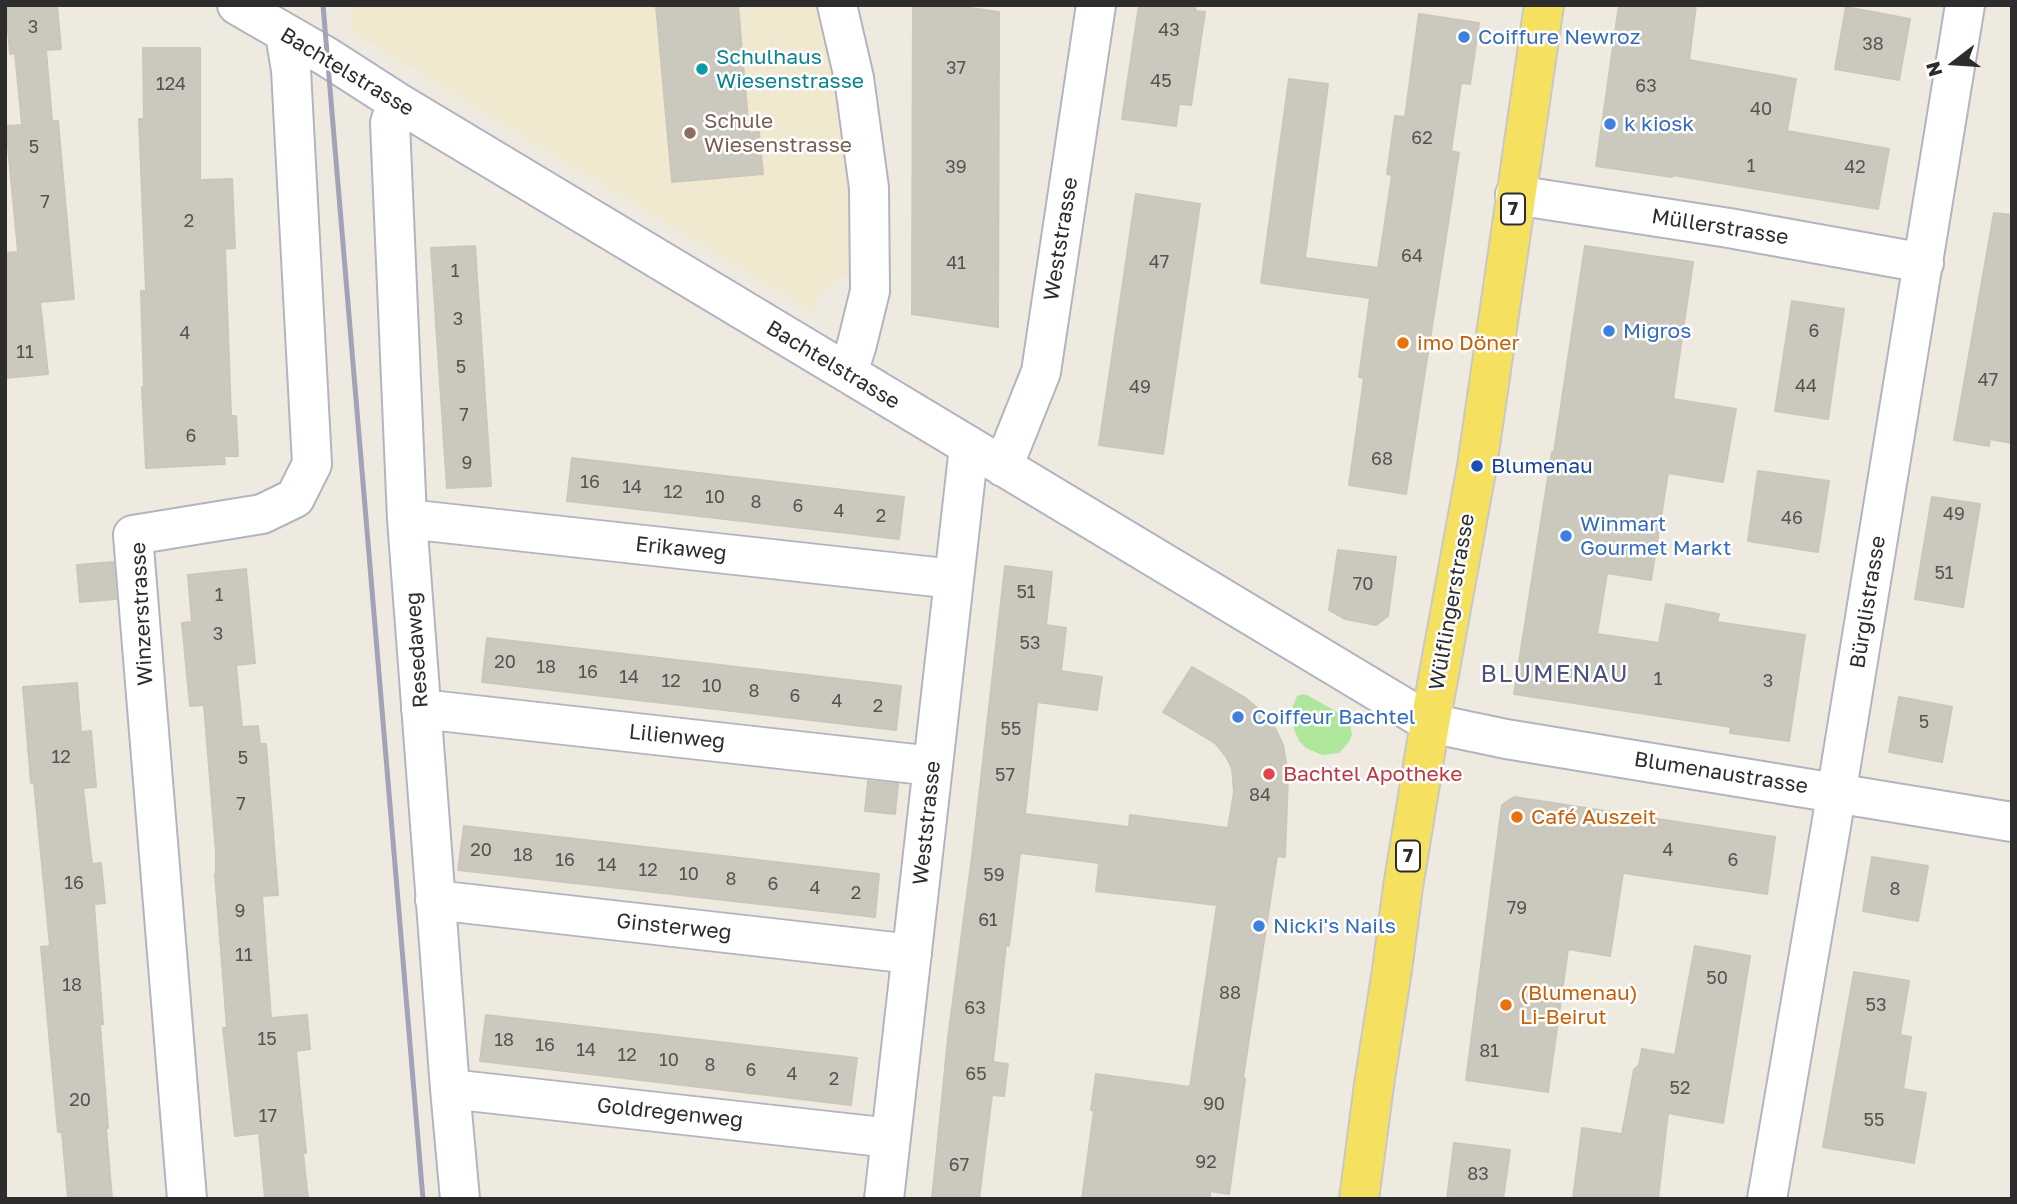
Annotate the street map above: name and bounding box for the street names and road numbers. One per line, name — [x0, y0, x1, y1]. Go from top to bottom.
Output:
street label: Bachtelstrasse — [276, 22, 418, 122]
street label: Weststrasse — [1039, 175, 1083, 303]
road number: 7 — [1501, 194, 1525, 224]
street label: Müllerstrasse — [1650, 204, 1790, 250]
street label: Bachtelstrasse — [762, 315, 904, 415]
street label: Wülflingerstrasse — [1424, 512, 1480, 692]
street label: Erikaweg — [634, 532, 728, 566]
street label: Bürglistrasse — [1845, 534, 1891, 670]
street label: Winzerstrasse — [126, 542, 158, 686]
street label: Resedaweg — [400, 591, 434, 709]
street label: Lilienweg — [628, 719, 726, 755]
street label: Blumenaustrasse — [1632, 747, 1810, 799]
street label: Weststrasse — [908, 760, 946, 886]
road number: 7 — [1396, 841, 1420, 872]
street label: Ginsterweg — [615, 908, 733, 946]
street label: Goldregenweg — [596, 1093, 744, 1133]

